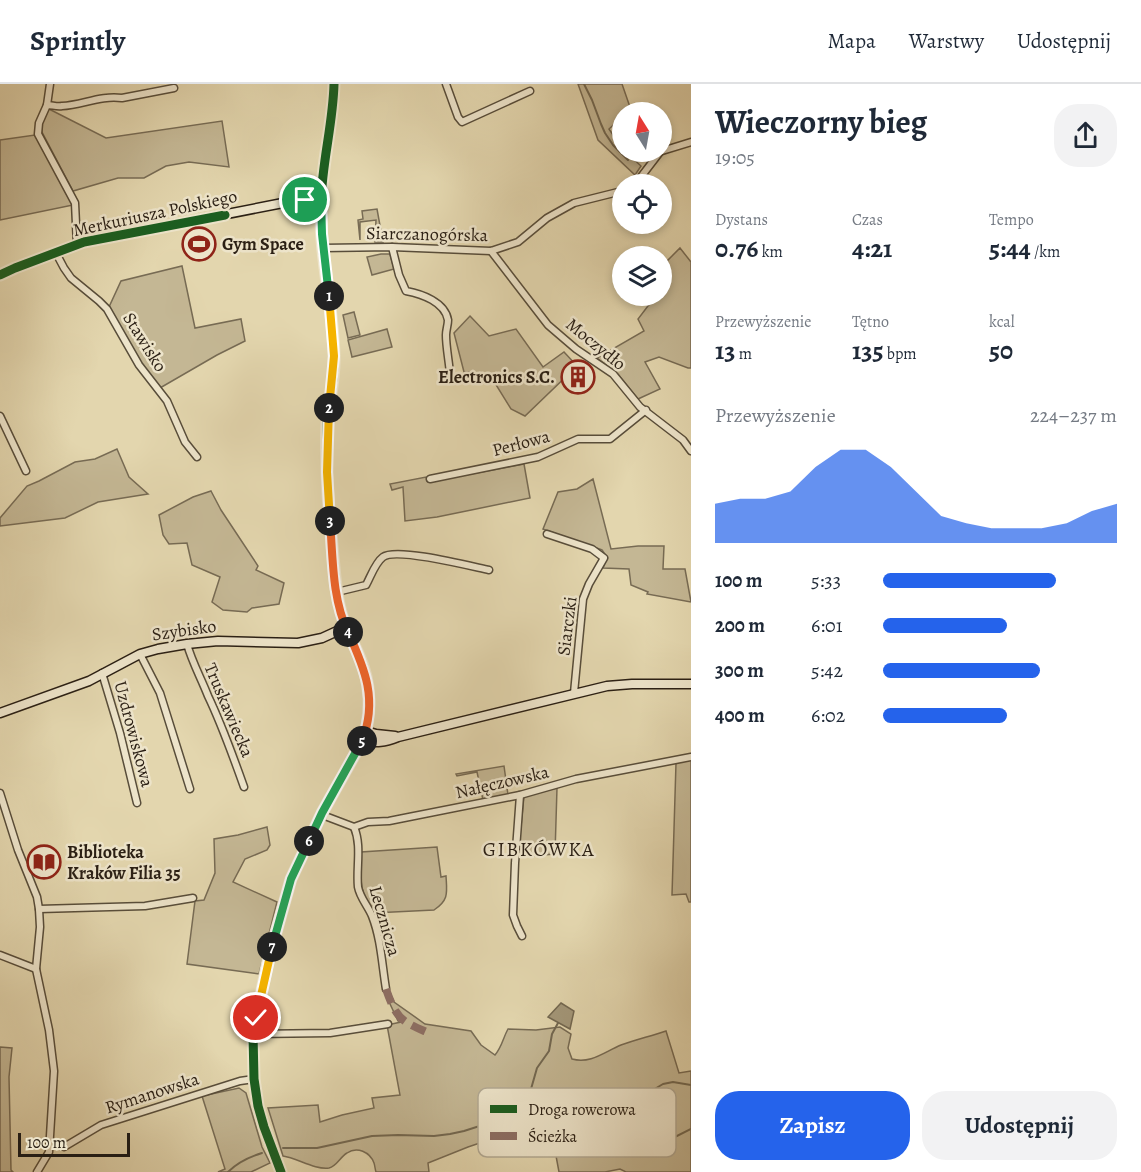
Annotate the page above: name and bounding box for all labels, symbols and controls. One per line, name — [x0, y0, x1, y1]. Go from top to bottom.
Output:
text: Sprintly — [30, 22, 125, 60]
text: Mapa — [828, 27, 876, 55]
text: Warstwy — [909, 27, 984, 55]
text: Udostępnij — [1017, 27, 1111, 55]
text: Wieczorny bieg — [715, 99, 927, 144]
north arrow — [612, 102, 672, 162]
map controls — [612, 102, 672, 306]
button: share — [1054, 104, 1117, 167]
text: 19:05 — [715, 144, 755, 171]
pin — [279, 174, 330, 225]
button: locate — [612, 174, 672, 234]
icon: arrive — [288, 183, 321, 216]
street label: Merkuriusza Polskiego — [71, 184, 239, 242]
text: Dystans — [715, 209, 768, 231]
text: Czas — [852, 209, 883, 231]
text: Tempo — [989, 209, 1034, 231]
street label: Siarczanogórska — [366, 221, 489, 247]
sports icon: Gym Space — [181, 226, 217, 262]
text: 0.76 — [715, 231, 758, 266]
text: 4:21 — [852, 231, 892, 266]
text: 5:44 — [989, 231, 1031, 266]
place label: Gym Space — [222, 232, 304, 256]
text: km — [758, 241, 783, 263]
text: /km — [1031, 241, 1060, 263]
button: layers — [612, 246, 672, 306]
pin: 1 — [314, 281, 344, 311]
text: 1 — [326, 285, 332, 307]
street label: Stawisko — [117, 308, 173, 376]
text: Przewyższenie — [715, 311, 812, 333]
text: Tętno — [852, 311, 889, 333]
text: kcal — [989, 311, 1015, 333]
street label: Moczydło — [561, 312, 631, 376]
text: 13 — [715, 333, 736, 368]
text: 135 — [852, 333, 884, 368]
text: 50 — [989, 333, 1013, 368]
text: m — [736, 343, 752, 365]
text: bpm — [884, 343, 917, 365]
building icon: Electronics S.C. — [560, 359, 596, 395]
place label: Electronics S.C. — [438, 365, 555, 389]
pin: 2 — [314, 393, 344, 423]
text: 2 — [325, 397, 333, 419]
text: Przewyższenie — [715, 402, 836, 429]
text: 224–237 m — [1030, 402, 1117, 429]
street label: Perłowa — [490, 424, 553, 462]
pin: 3 — [315, 506, 345, 536]
text: 3 — [327, 510, 333, 532]
text: 100 m — [715, 567, 763, 594]
text: 5:33 — [811, 567, 841, 594]
street label: Siarczki — [551, 595, 583, 657]
text: 200 m — [715, 612, 765, 639]
text: 6:01 — [811, 612, 843, 639]
street label: Szybisko — [150, 614, 218, 646]
pin: 4 — [333, 617, 363, 647]
text: 4 — [344, 621, 352, 643]
text: 300 m — [715, 657, 764, 684]
text: 5:42 — [811, 657, 843, 684]
street label: Truskawiecka — [198, 659, 260, 761]
street label: Uzdrowiskowa — [108, 678, 160, 790]
text: 400 m — [715, 702, 765, 729]
text: 6:02 — [811, 702, 845, 729]
pin: 5 — [347, 726, 377, 756]
text: 5 — [359, 730, 365, 752]
street label: Nałęczowska — [453, 759, 552, 804]
pin: 6 — [294, 826, 324, 856]
text: 6 — [305, 830, 313, 852]
district label: GIBKÓWKA — [483, 836, 595, 863]
place label: Biblioteka Kraków Filia 35 — [67, 840, 181, 885]
library icon: Biblioteka Kraków Filia 35 — [26, 844, 62, 880]
street label: Lecznicza — [363, 883, 407, 960]
pin: 7 — [257, 932, 287, 962]
text: 7 — [269, 936, 275, 958]
pin — [230, 992, 281, 1043]
icon: check — [239, 1001, 272, 1034]
street label: Rymanowska — [102, 1066, 203, 1119]
legend — [478, 1088, 676, 1157]
button: Zapisz — [715, 1091, 910, 1160]
button: Udostępnij — [922, 1091, 1117, 1160]
text: Droga rowerowa — [528, 1099, 636, 1121]
text: Ścieżka — [528, 1126, 578, 1148]
scale bar — [18, 1130, 130, 1158]
text: 100 m — [27, 1132, 66, 1154]

